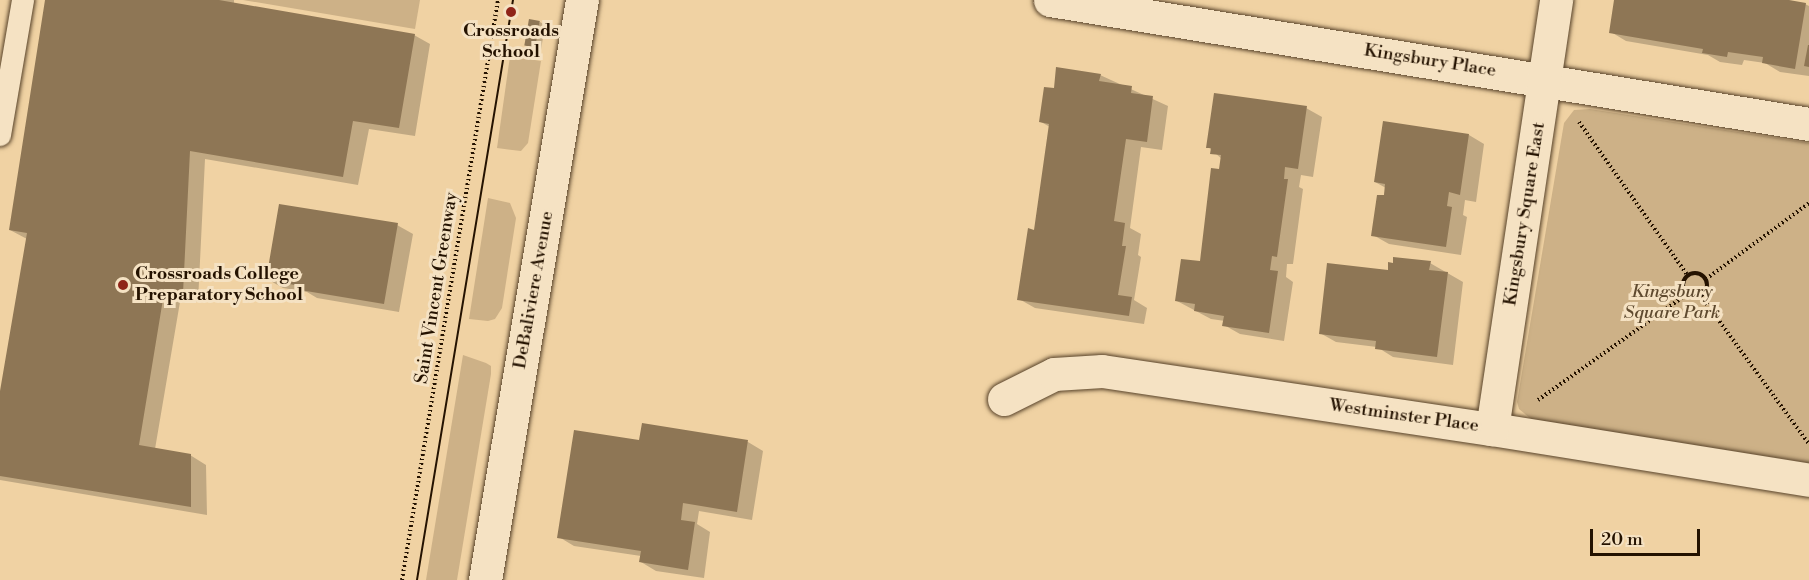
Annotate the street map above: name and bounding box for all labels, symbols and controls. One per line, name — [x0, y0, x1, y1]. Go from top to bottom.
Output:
marker: Crossroads School — [504, 5, 518, 19]
place label: Crossroads School — [463, 21, 559, 63]
street label: Kingsbury Place — [1362, 40, 1498, 82]
street label: Kingsbury Square East — [1500, 121, 1550, 307]
street label: Saint Vincent Greenway — [411, 191, 463, 385]
street label: DeBaliviere Avenue — [509, 209, 559, 371]
place label: Crossroads College Preparatory School — [135, 264, 303, 306]
marker: Crossroads College Preparatory School — [116, 278, 130, 292]
park label: Kingsbury Square Park — [1624, 282, 1720, 324]
street label: Westminster Place — [1328, 395, 1480, 437]
scale bar — [1593, 517, 1702, 555]
text: 20 m — [1601, 528, 1643, 551]

